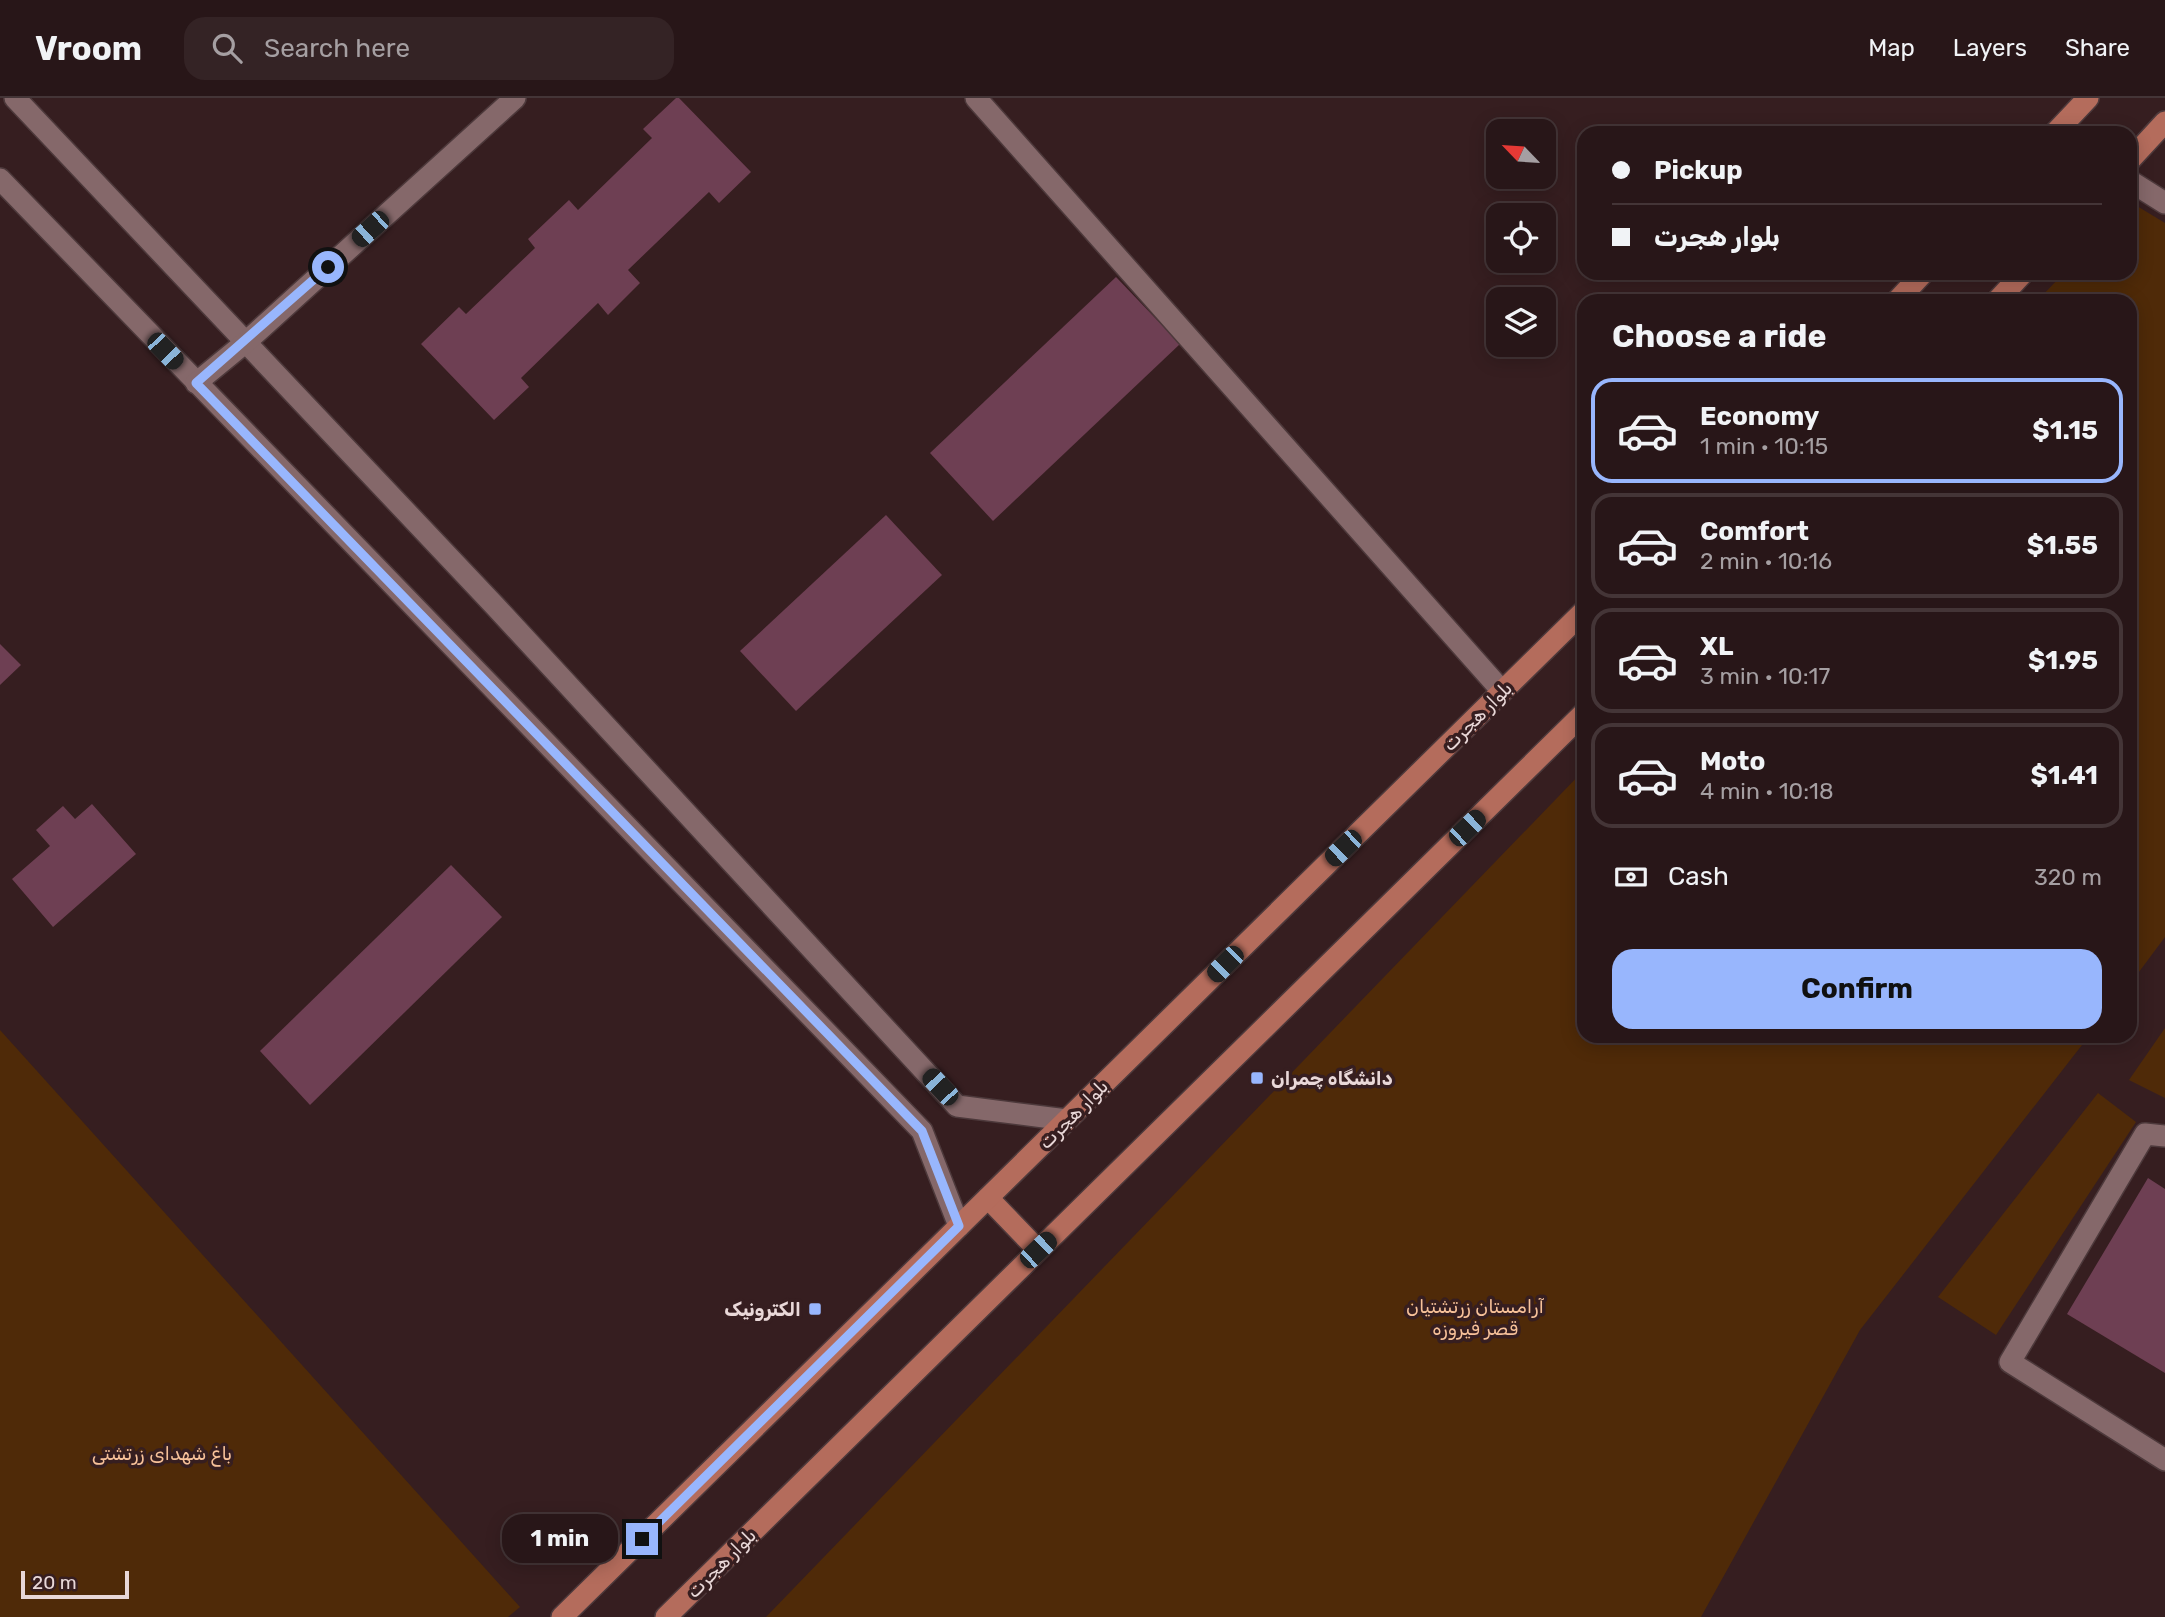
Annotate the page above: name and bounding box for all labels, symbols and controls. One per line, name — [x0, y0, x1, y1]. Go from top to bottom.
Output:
search box — [184, 17, 674, 80]
text: Vroom — [35, 29, 142, 68]
icon: search — [208, 29, 246, 67]
text: Search here — [264, 33, 410, 64]
text: Map — [1868, 34, 1915, 62]
text: Layers — [1953, 34, 2027, 62]
text: Share — [2065, 34, 2130, 62]
north arrow — [1486, 119, 1556, 189]
map controls — [1486, 119, 1556, 357]
text: Pickup — [1654, 155, 1743, 186]
button: locate — [1486, 203, 1556, 273]
car — [348, 207, 393, 251]
text: بلوار هجرت — [1654, 222, 1780, 253]
route start — [312, 251, 344, 283]
button: layers — [1486, 287, 1556, 357]
text: Choose a ride — [1612, 317, 1826, 355]
car — [143, 329, 188, 373]
icon: car — [1616, 399, 1679, 462]
text: Economy — [1700, 401, 1819, 432]
text: $1.15 — [2032, 415, 2098, 446]
text: 1 min · 10:15 — [1700, 432, 1828, 460]
icon: car — [1616, 514, 1679, 577]
text: Comfort — [1700, 516, 1809, 547]
text: $1.55 — [2027, 530, 2098, 561]
text: 2 min · 10:16 — [1700, 547, 1832, 575]
icon: car — [1616, 629, 1679, 692]
text: XL — [1700, 631, 1733, 662]
text: $1.95 — [2028, 645, 2098, 676]
text: 3 min · 10:17 — [1700, 662, 1830, 690]
street label: بلوار هجرت — [1438, 677, 1517, 756]
icon: car — [1616, 744, 1679, 807]
text: Moto — [1700, 746, 1765, 777]
text: $1.41 — [2030, 760, 2098, 791]
text: 4 min · 10:18 — [1700, 777, 1834, 805]
car — [1445, 806, 1490, 850]
car — [1321, 826, 1366, 870]
icon: cash — [1612, 858, 1650, 896]
text: Cash — [1668, 861, 1729, 892]
text: 320 m — [2034, 863, 2102, 891]
car — [1203, 942, 1248, 986]
button: Confirm — [1612, 949, 2102, 1029]
car — [918, 1064, 963, 1110]
place label: دانشگاه چمران — [1271, 1067, 1393, 1090]
marker: دانشگاه چمران — [1249, 1070, 1265, 1086]
street label: بلوار هجرت — [1034, 1075, 1113, 1154]
car — [1016, 1228, 1061, 1272]
park label: آرامستان زرتشتيان قصر فیروزه — [1406, 1295, 1544, 1340]
place label: الکترونیک — [724, 1298, 801, 1321]
marker: الکترونیک — [807, 1301, 823, 1317]
park label: باغ شهدای زرتشتی — [92, 1442, 232, 1467]
callout: 1 min — [502, 1514, 618, 1564]
route end — [626, 1523, 658, 1555]
text: 1 min — [531, 1524, 589, 1552]
street label: بلوار هجرت — [682, 1524, 761, 1603]
scale bar — [21, 1568, 130, 1600]
text: 20 m — [32, 1571, 77, 1594]

